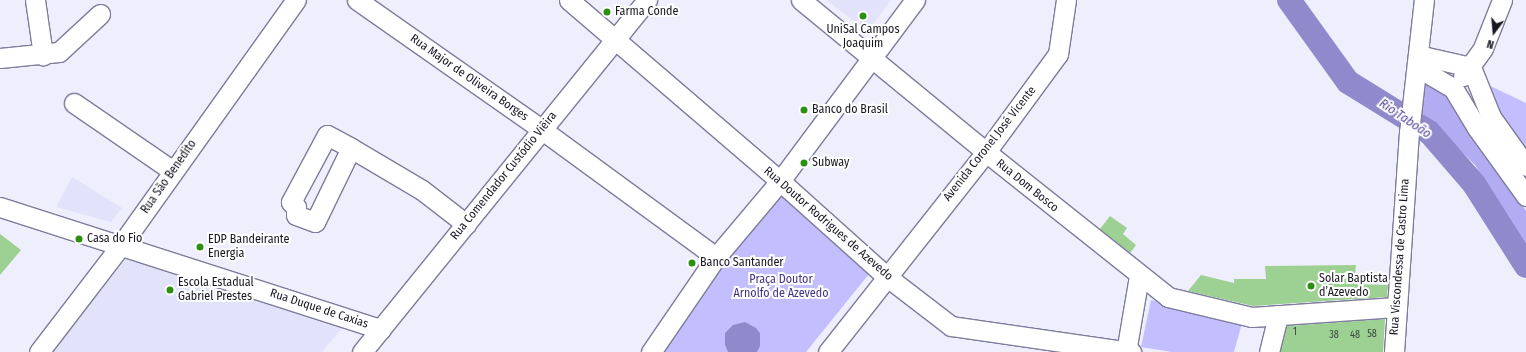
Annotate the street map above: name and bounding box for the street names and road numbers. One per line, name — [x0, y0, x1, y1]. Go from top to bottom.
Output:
street label: Rua Major de Oliveira Borges — [407, 32, 531, 124]
street label: Avenida Coronel José Vicente — [941, 84, 1039, 204]
street label: Rua Comendador Custódio Viêira — [448, 109, 560, 243]
street label: Rua São Benedito — [138, 137, 200, 217]
street label: Rua Dom Bosco — [993, 156, 1061, 216]
street label: Rua Doutor Rodrigues de Azevedo — [761, 164, 895, 284]
street label: Rua Viscondessa de Castro Lima — [1387, 178, 1413, 336]
street label: Rua Duque de Caxias — [268, 286, 370, 332]

